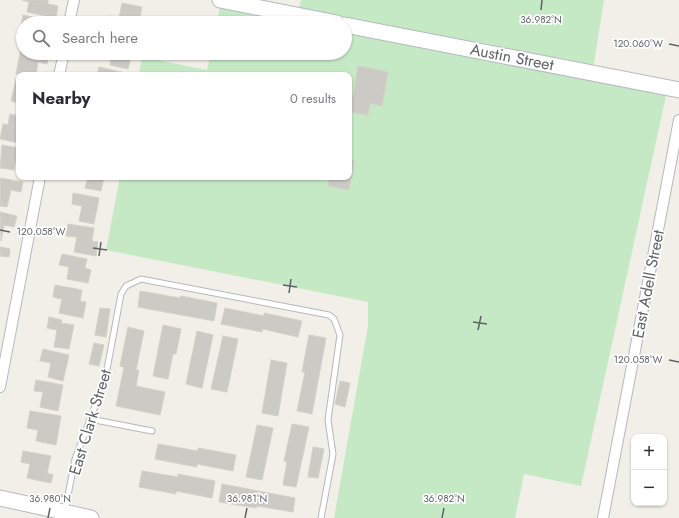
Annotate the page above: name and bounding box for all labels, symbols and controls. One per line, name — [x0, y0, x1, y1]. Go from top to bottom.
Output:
text: 36.982°N — [520, 12, 562, 27]
search box — [16, 16, 352, 60]
icon: search — [30, 27, 52, 49]
text: Search here — [62, 27, 138, 49]
text: 120.060°W — [613, 36, 663, 51]
street label: Austin Street — [468, 38, 556, 76]
text: Nearby — [32, 86, 90, 110]
text: 0 results — [290, 89, 336, 108]
text: 120.058°W — [17, 224, 66, 239]
street label: East Adell Street — [626, 228, 670, 340]
text: 120.058°W — [614, 352, 663, 367]
street label: East Clark Street — [63, 366, 117, 478]
map controls — [631, 434, 667, 506]
button: + — [631, 434, 667, 470]
button: − — [631, 470, 667, 506]
text: 36.980°N — [29, 491, 71, 506]
text: 36.981°N — [227, 491, 267, 506]
text: 36.982°N — [423, 491, 465, 506]

